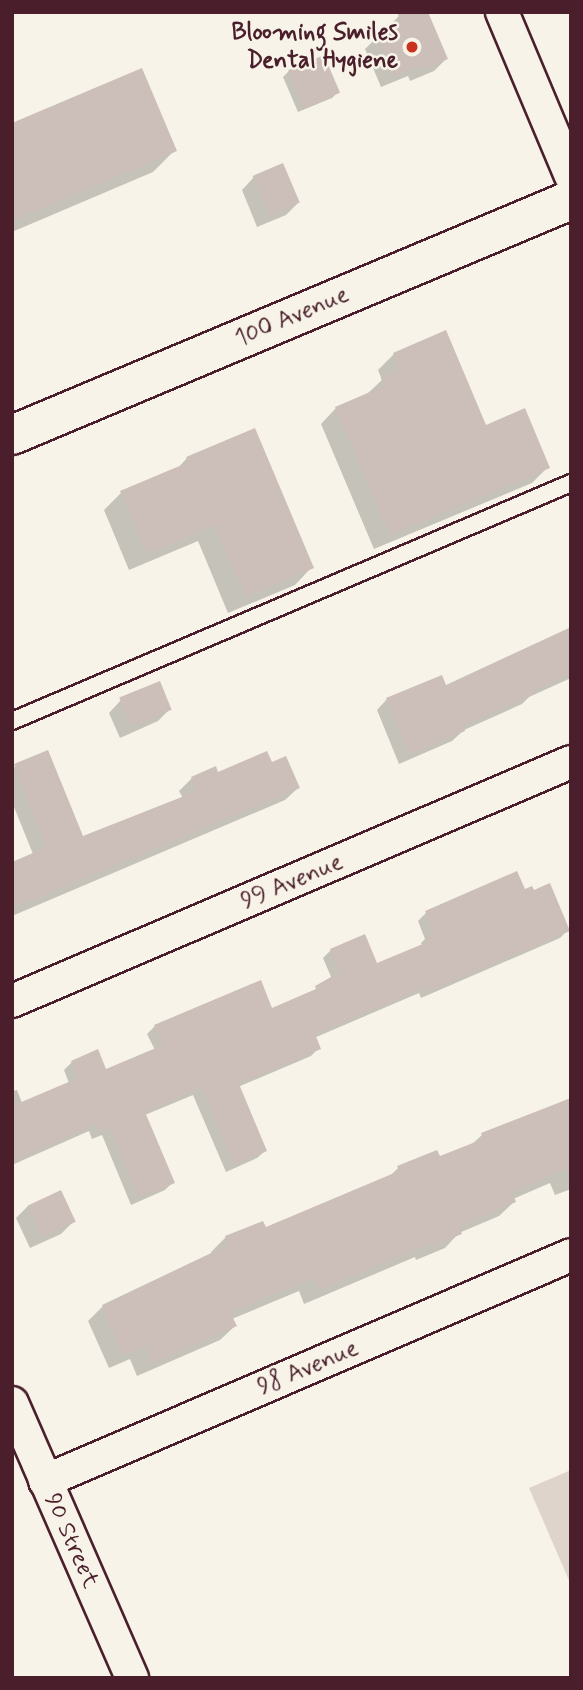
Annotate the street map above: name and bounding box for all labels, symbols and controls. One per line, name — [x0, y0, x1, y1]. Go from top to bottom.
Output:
place label: Blooming Smiles Dental Hygiene — [228, 19, 398, 75]
marker: Blooming Smiles Dental Hygiene — [404, 39, 420, 55]
street label: 100 Avenue — [231, 280, 353, 354]
street label: 99 Avenue — [237, 848, 347, 916]
street label: 98 Avenue — [253, 1334, 363, 1402]
street label: 90 Street — [37, 1489, 105, 1593]

